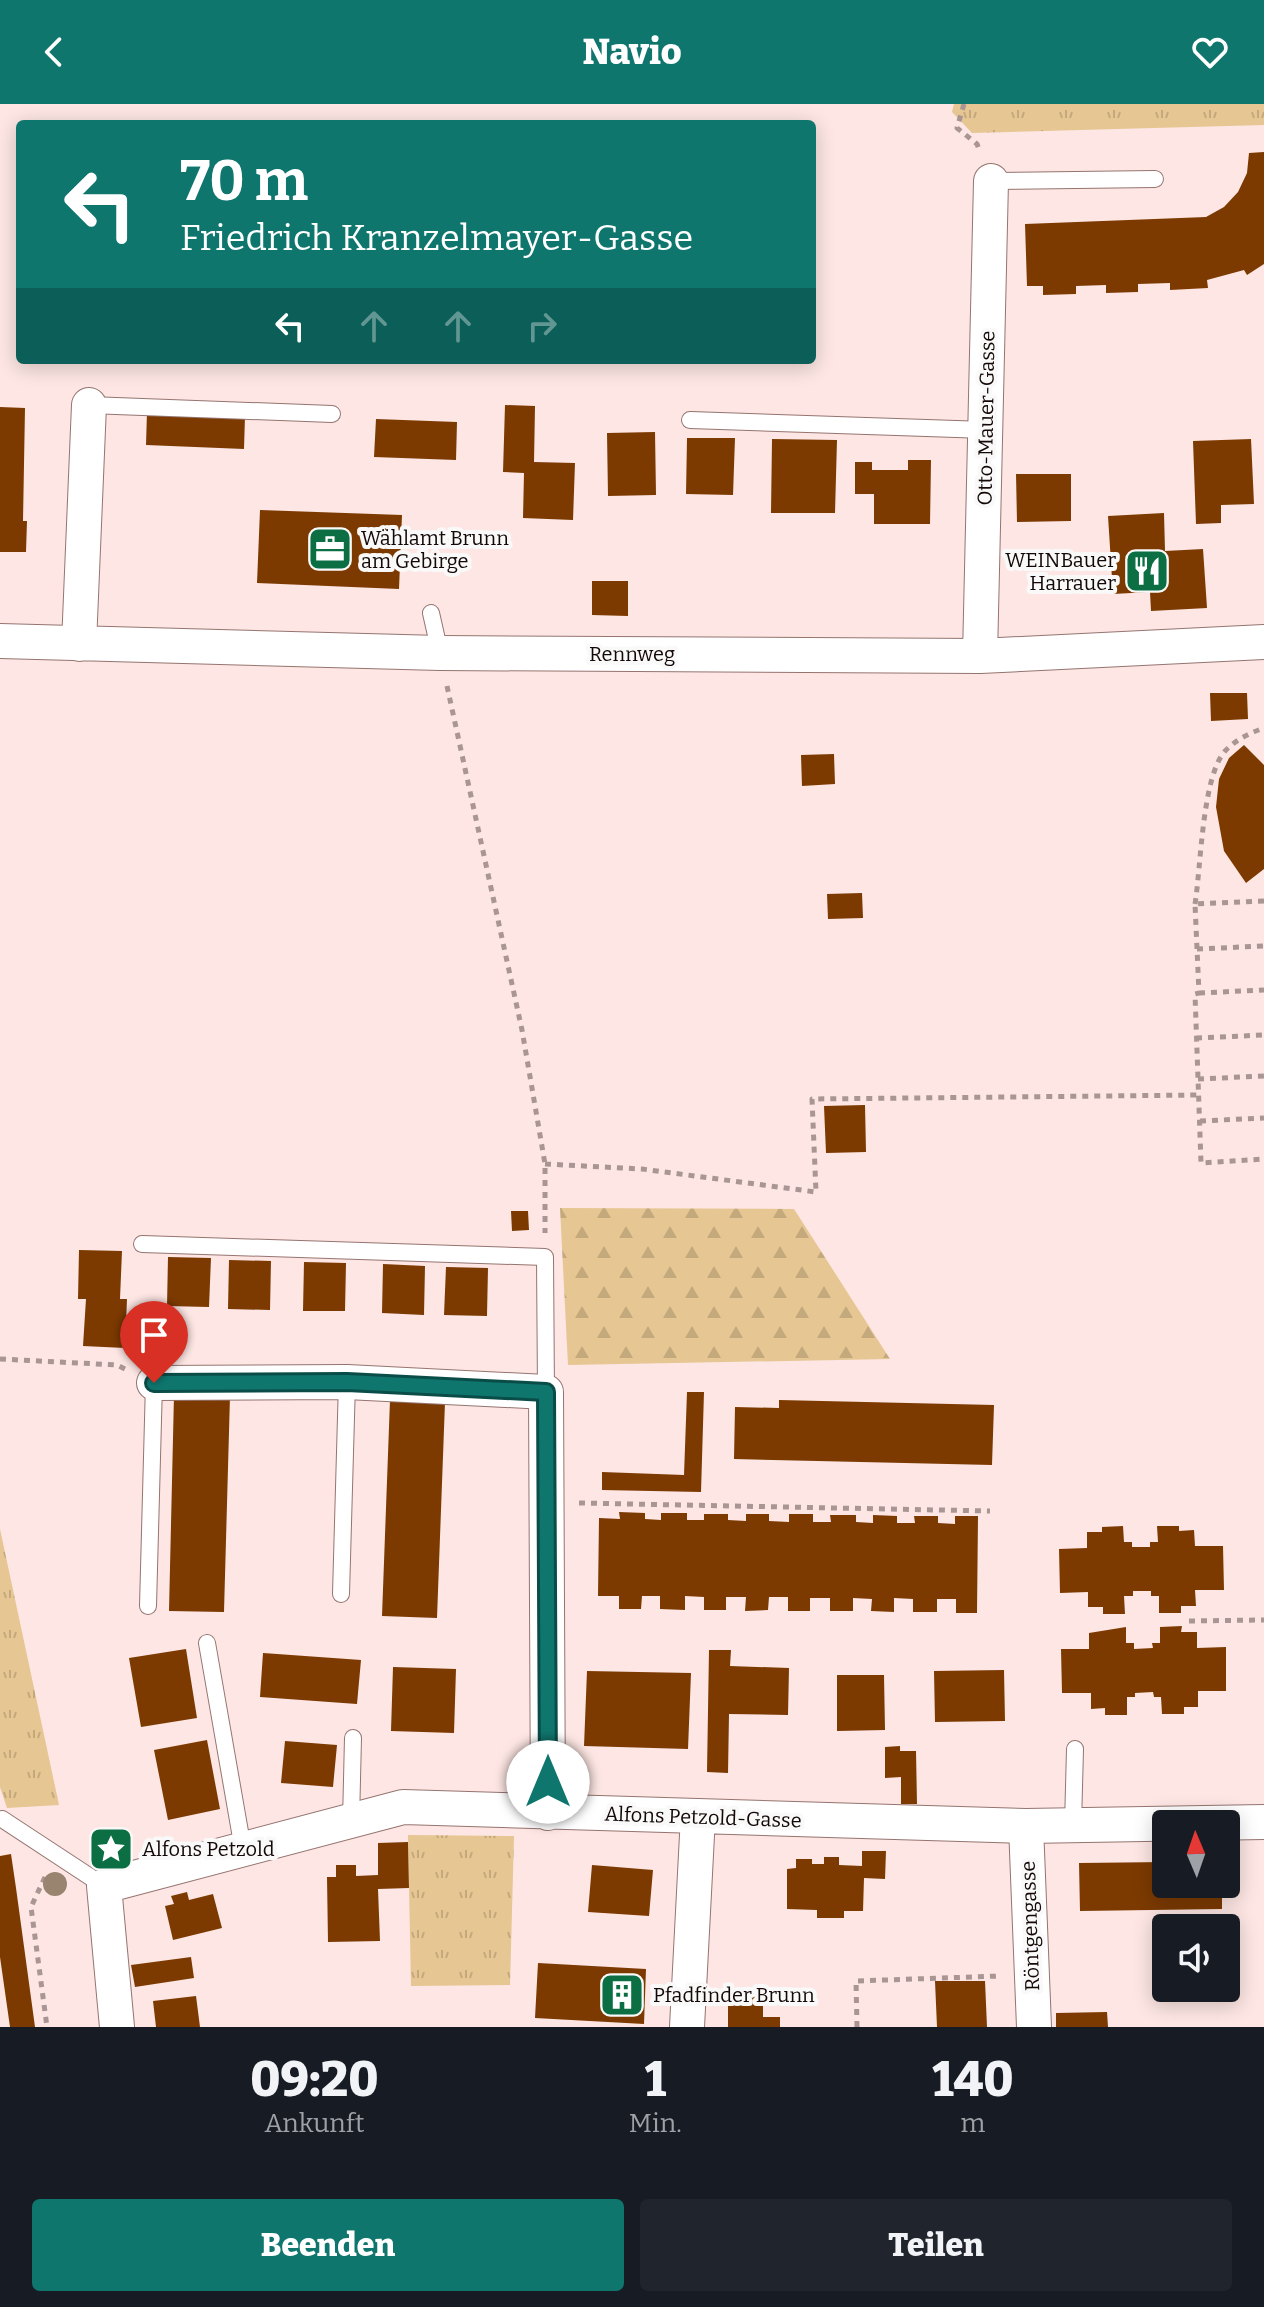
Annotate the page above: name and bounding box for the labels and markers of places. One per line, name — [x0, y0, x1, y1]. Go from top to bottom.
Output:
office icon: Wählamt Brunn am Gebirge — [306, 525, 354, 573]
place label: Wählamt Brunn am Gebirge — [361, 526, 509, 573]
restaurant icon: WEINBauer Harrauer — [1123, 547, 1171, 595]
place label: WEINBauer Harrauer — [1005, 548, 1116, 595]
pin — [120, 1301, 188, 1383]
place icon: Alfons Petzold — [87, 1825, 135, 1873]
place label: Alfons Petzold — [142, 1837, 275, 1861]
building icon: Pfadfinder Brunn — [598, 1971, 646, 2019]
place label: Pfadfinder Brunn — [653, 1983, 815, 2007]

